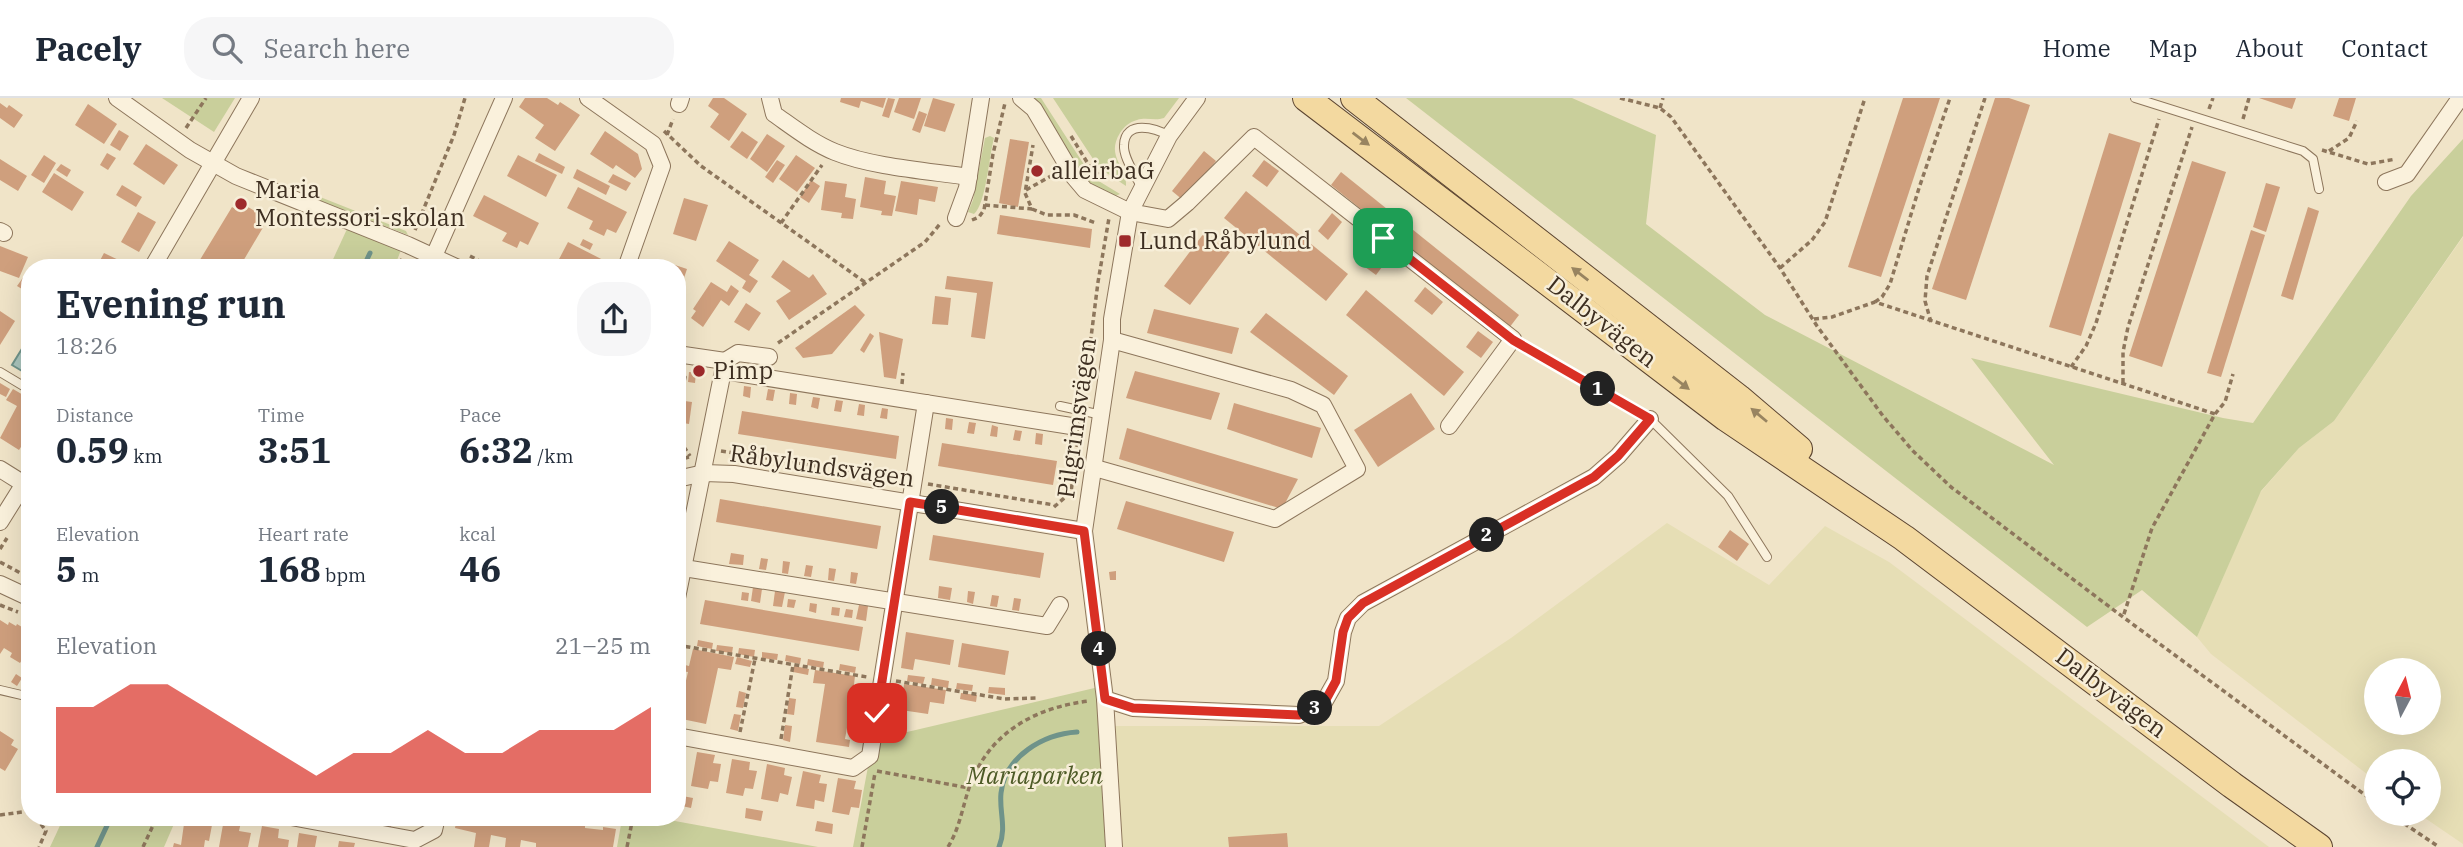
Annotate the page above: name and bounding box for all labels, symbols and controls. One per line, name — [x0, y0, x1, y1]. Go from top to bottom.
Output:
search box — [184, 17, 674, 80]
text: Pacely — [35, 27, 142, 70]
icon: search — [208, 29, 246, 67]
text: Search here — [264, 31, 410, 65]
text: Home — [2043, 32, 2111, 64]
text: Map — [2149, 32, 2197, 64]
text: About — [2235, 32, 2303, 64]
text: Contact — [2341, 32, 2428, 64]
one-way arrow — [1352, 132, 1370, 146]
place label: alleirbaG — [1051, 154, 1155, 186]
marker: alleirbaG — [1029, 163, 1045, 179]
place label: Maria Montessori-skolan — [255, 173, 465, 233]
marker: Maria Montessori-skolan — [233, 196, 249, 212]
pin — [1353, 208, 1413, 268]
icon: arrive — [1364, 219, 1402, 257]
place label: Lund Råbylund — [1139, 224, 1311, 256]
marker: Lund Råbylund — [1117, 233, 1133, 249]
street label: Dalbyvägen — [1541, 268, 1664, 374]
one-way arrow — [1571, 268, 1589, 282]
text: Evening run — [56, 279, 286, 328]
button: share — [577, 282, 651, 356]
text: 18:26 — [56, 330, 118, 360]
street label: Pilgrimsvägen — [1049, 335, 1103, 500]
place label: Pimp — [713, 354, 773, 386]
marker: Pimp — [691, 363, 707, 379]
pin: 1 — [1580, 372, 1616, 406]
one-way arrow — [1672, 375, 1690, 389]
text: 1 — [1592, 376, 1603, 400]
text: Distance — [56, 403, 134, 427]
text: Time — [258, 403, 304, 427]
text: Pace — [459, 403, 501, 427]
one-way arrow — [1750, 408, 1767, 423]
text: 0.59 — [56, 427, 129, 473]
text: 3:51 — [258, 427, 331, 473]
text: 6:32 — [459, 427, 533, 473]
street label: Råbylundsvägen — [728, 436, 917, 494]
text: km — [129, 444, 163, 468]
text: /km — [533, 444, 574, 468]
pin: 5 — [925, 490, 960, 524]
text: 5 — [936, 494, 947, 518]
pin: 2 — [1470, 518, 1504, 552]
text: Elevation — [56, 522, 140, 546]
text: Heart rate — [258, 522, 349, 546]
text: kcal — [459, 522, 496, 546]
text: 2 — [1481, 522, 1492, 546]
text: 5 — [56, 546, 77, 592]
text: 168 — [258, 546, 321, 592]
text: 46 — [459, 546, 501, 592]
text: m — [77, 563, 100, 587]
text: bpm — [321, 563, 366, 587]
text: Elevation — [56, 630, 157, 660]
text: 21–25 m — [555, 630, 651, 660]
pin: 4 — [1082, 632, 1116, 666]
text: 4 — [1093, 636, 1104, 660]
street label: Dalbyvägen — [2049, 640, 2174, 745]
north arrow — [2364, 658, 2441, 735]
map controls — [2364, 658, 2441, 826]
pin — [847, 683, 907, 743]
pin: 3 — [1298, 690, 1332, 726]
icon: check — [858, 694, 896, 732]
text: 3 — [1309, 695, 1320, 719]
button: locate — [2364, 749, 2441, 826]
park label: Mariaparken — [966, 759, 1104, 791]

